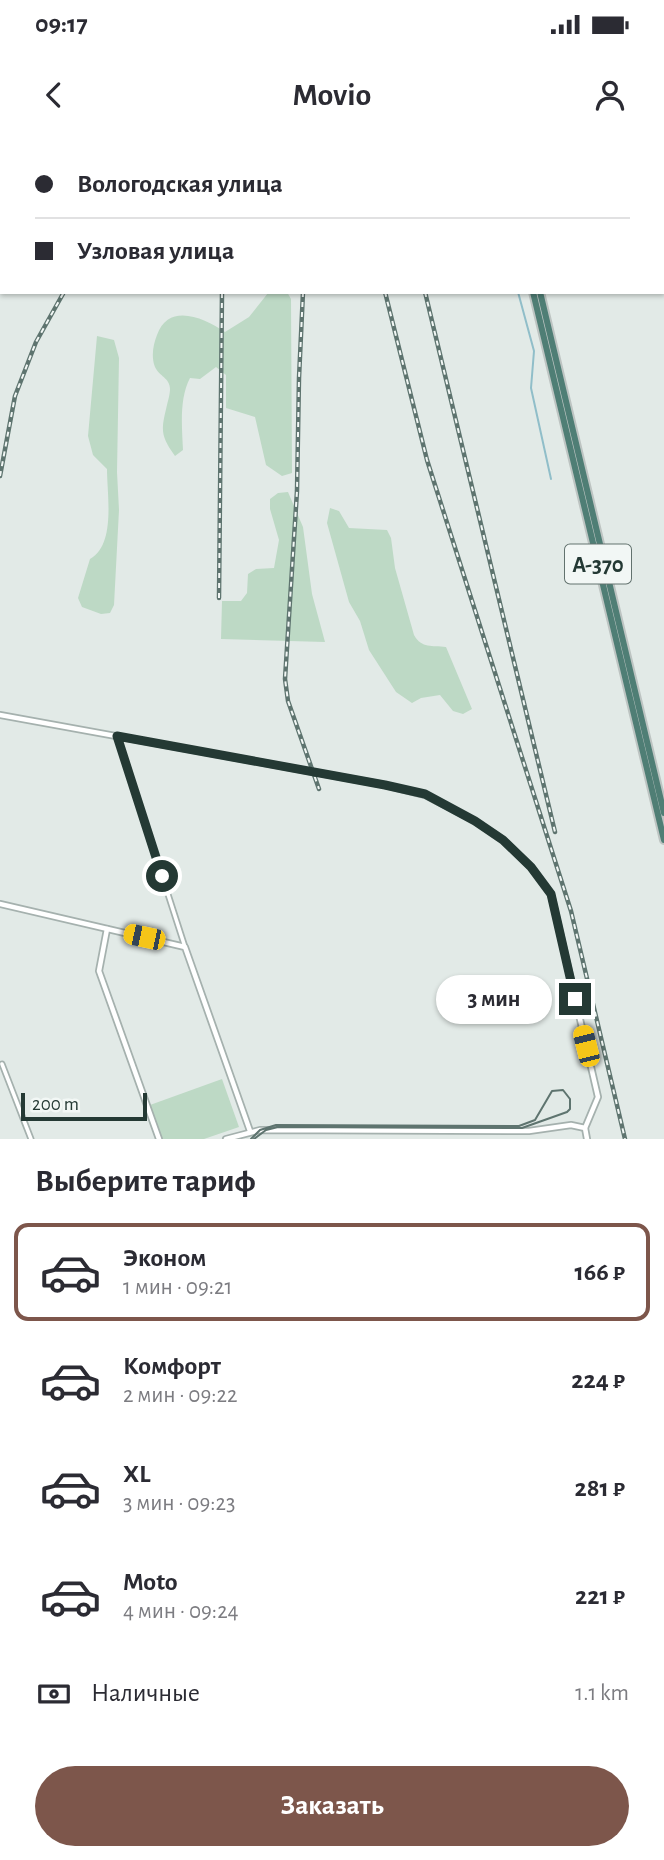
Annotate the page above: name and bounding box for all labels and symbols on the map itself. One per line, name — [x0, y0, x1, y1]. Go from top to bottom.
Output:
road number: А-370 — [565, 544, 631, 584]
route start — [146, 860, 178, 892]
car — [122, 922, 167, 952]
callout: 3 мин — [435, 974, 550, 1024]
route end — [559, 983, 591, 1015]
car — [571, 1023, 602, 1069]
scale bar — [21, 1090, 147, 1122]

